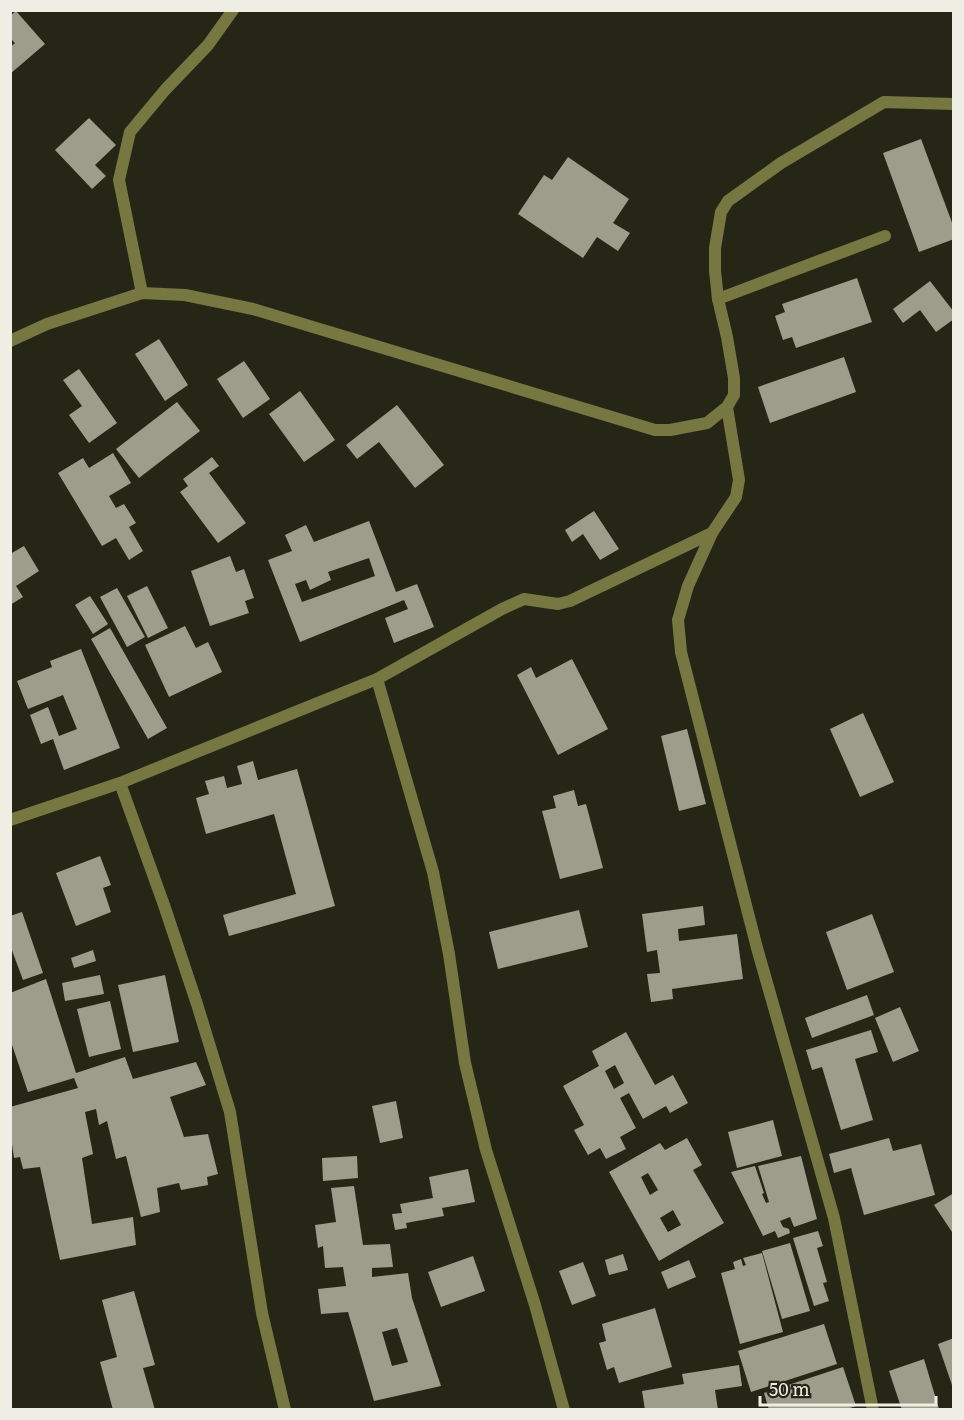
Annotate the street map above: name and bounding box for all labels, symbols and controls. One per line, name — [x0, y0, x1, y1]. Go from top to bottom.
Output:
scale bar — [760, 1369, 936, 1407]
text: 50 m — [769, 1375, 810, 1402]

